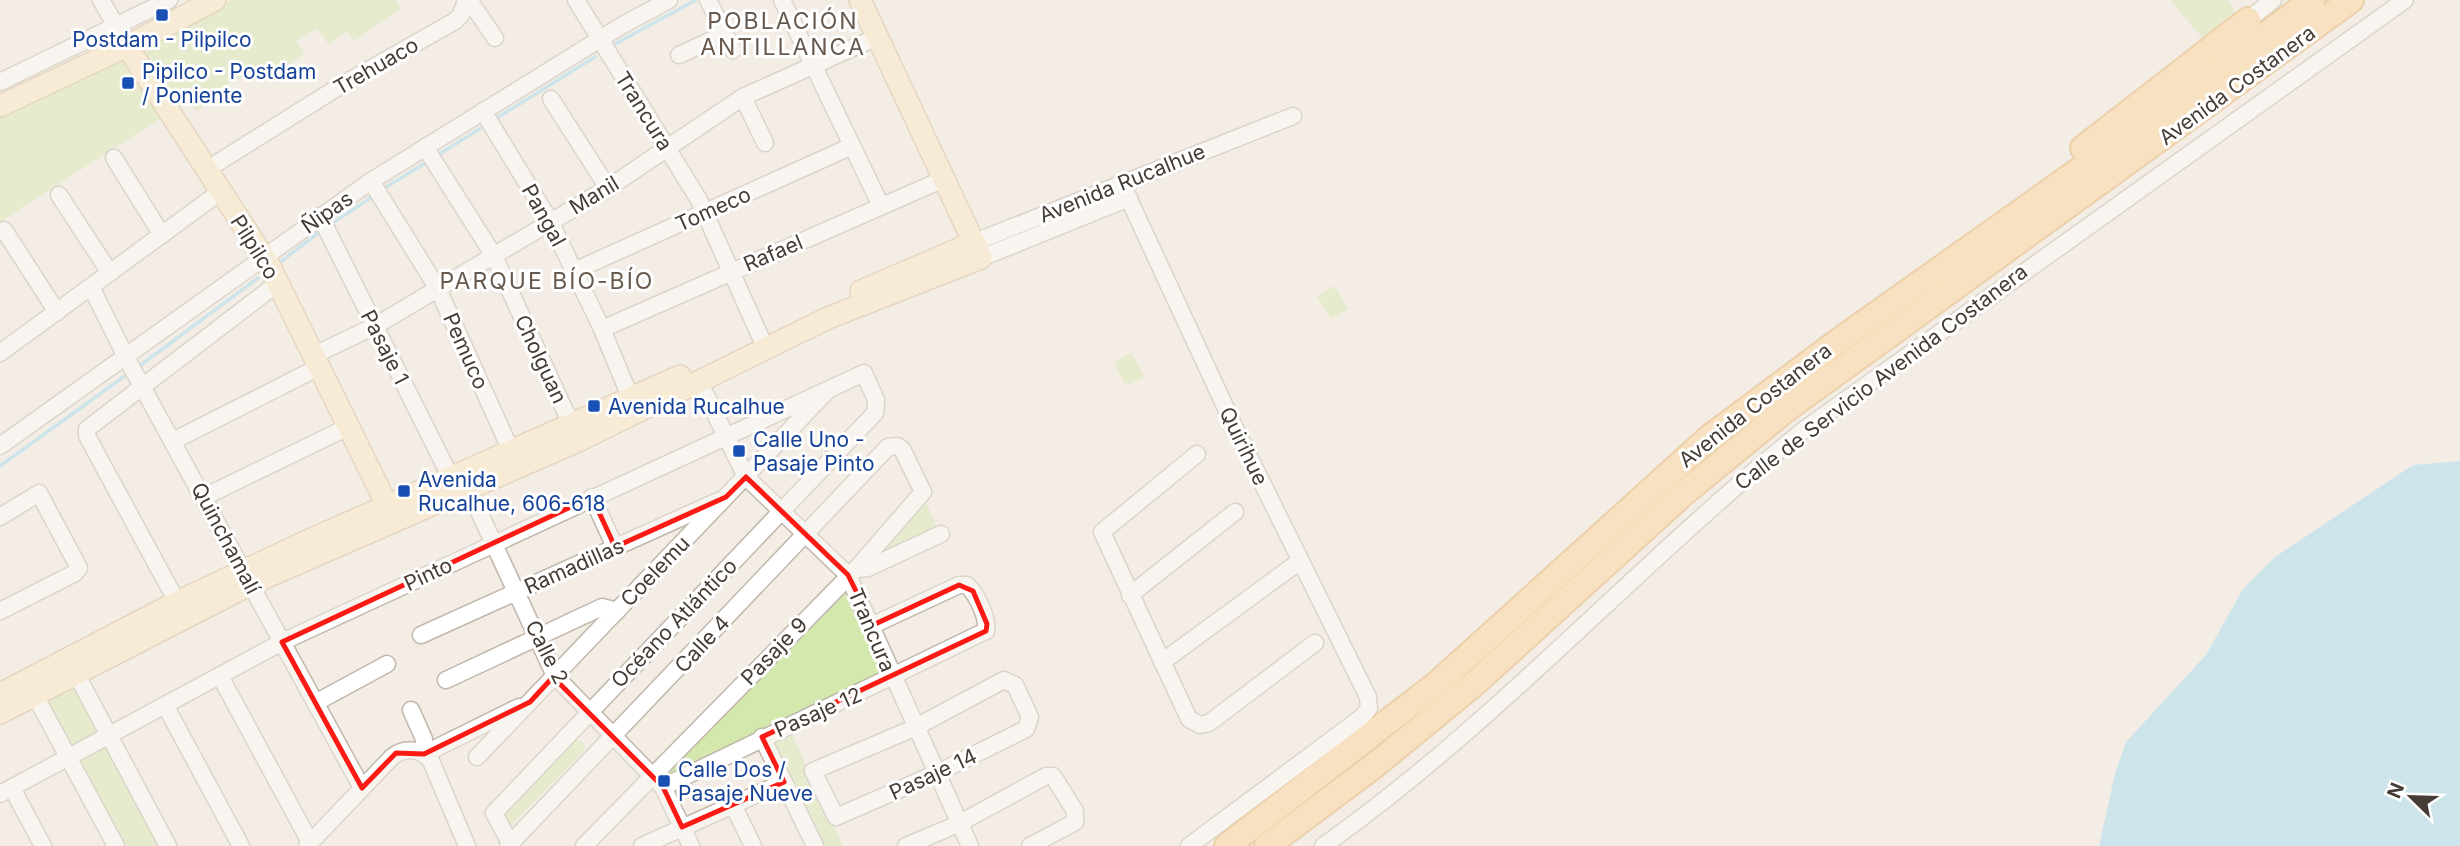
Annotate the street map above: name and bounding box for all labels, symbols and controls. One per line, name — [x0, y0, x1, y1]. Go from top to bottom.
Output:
marker: Postdam - Pilpilco — [154, 7, 170, 23]
district label: POBLACIÓN ANTILLANCA — [700, 7, 866, 61]
street label: Avenida Costanera — [2154, 20, 2320, 150]
place label: Postdam - Pilpilco — [72, 27, 252, 52]
street label: Trehuaco — [329, 32, 423, 100]
place label: Pipilco - Postdam / Poniente — [142, 59, 316, 108]
street label: Trancura — [610, 67, 678, 155]
marker: Pipilco - Postdam / Poniente — [120, 75, 136, 91]
street label: Avenida Rucalhue — [1035, 138, 1209, 228]
street label: Manil — [565, 171, 623, 219]
street label: Pangal — [517, 179, 571, 251]
street label: Tomeco — [671, 181, 755, 237]
street label: Ñipas — [296, 185, 357, 239]
street label: Pilpilco — [226, 210, 284, 284]
street label: Rafael — [740, 229, 806, 277]
street label: Calle de Servicio Avenida Costanera — [1730, 259, 2032, 495]
district label: PARQUE BÍO-BÍO — [440, 267, 654, 295]
street label: Pasaje 1 — [356, 306, 414, 388]
street label: Pemuco — [438, 309, 494, 393]
street label: Cholguan — [510, 311, 572, 407]
street label: Avenida Costanera — [1674, 338, 1836, 472]
place label: Avenida Rucalhue — [608, 394, 785, 419]
marker: Avenida Rucalhue — [586, 398, 602, 414]
street label: Quirihue — [1214, 403, 1274, 489]
place label: Calle Uno - Pasaje Pinto — [753, 427, 874, 476]
marker: Calle Uno - Pasaje Pinto — [731, 443, 747, 459]
place label: Avenida Rucalhue, 606-618 — [418, 467, 606, 516]
street label: Quinchamalí — [186, 478, 266, 599]
marker: Avenida Rucalhue, 606-618 — [396, 483, 412, 499]
street label: Coelemu — [615, 531, 695, 611]
street label: Ramadillas — [520, 533, 628, 599]
street label: Pinto — [400, 552, 456, 596]
street label: Océano Atlántico — [606, 553, 742, 693]
street label: Trancura — [843, 584, 901, 676]
street label: Calle 4 — [669, 610, 735, 678]
street label: Pasaje 9 — [736, 612, 812, 690]
street label: Calle 2 — [520, 616, 574, 688]
street label: Pasaje 12 — [771, 682, 865, 742]
street label: Pasaje 14 — [885, 743, 981, 805]
place label: Calle Dos / Pasaje Nueve — [678, 757, 813, 806]
north arrow — [2376, 762, 2446, 832]
marker: Calle Dos / Pasaje Nueve — [656, 773, 672, 789]
text: N — [2382, 779, 2409, 802]

